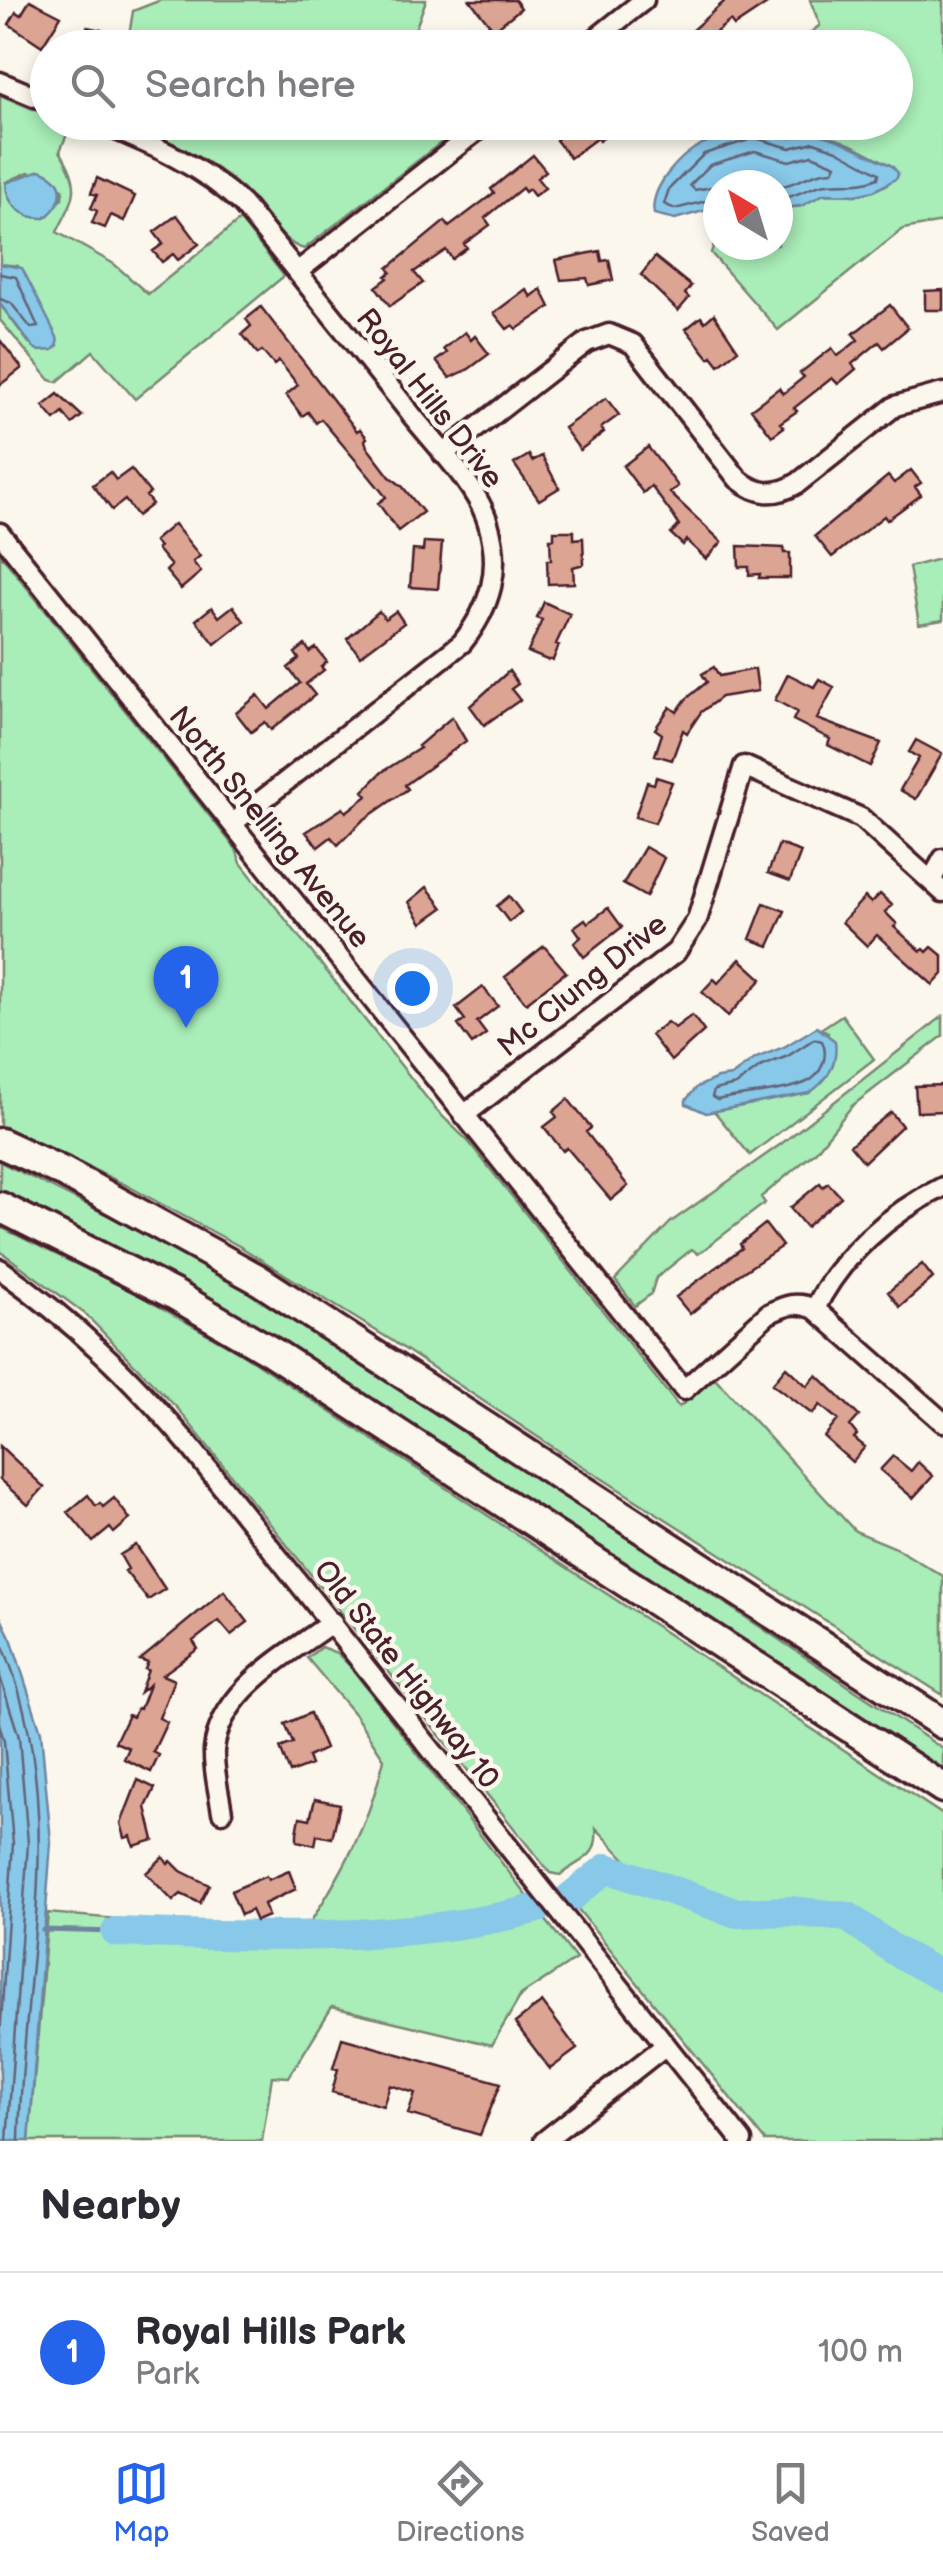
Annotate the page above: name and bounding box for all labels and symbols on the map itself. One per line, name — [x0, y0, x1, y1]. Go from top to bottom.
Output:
north arrow — [703, 170, 793, 260]
street label: Royal Hills Drive — [348, 302, 511, 496]
street label: North Snelling Avenue — [161, 700, 378, 956]
street label: Mc Clung Drive — [491, 906, 675, 1065]
pin: 1 — [154, 946, 218, 1028]
your location — [387, 963, 438, 1014]
street label: Old State Highway 10 — [306, 1553, 507, 1796]

